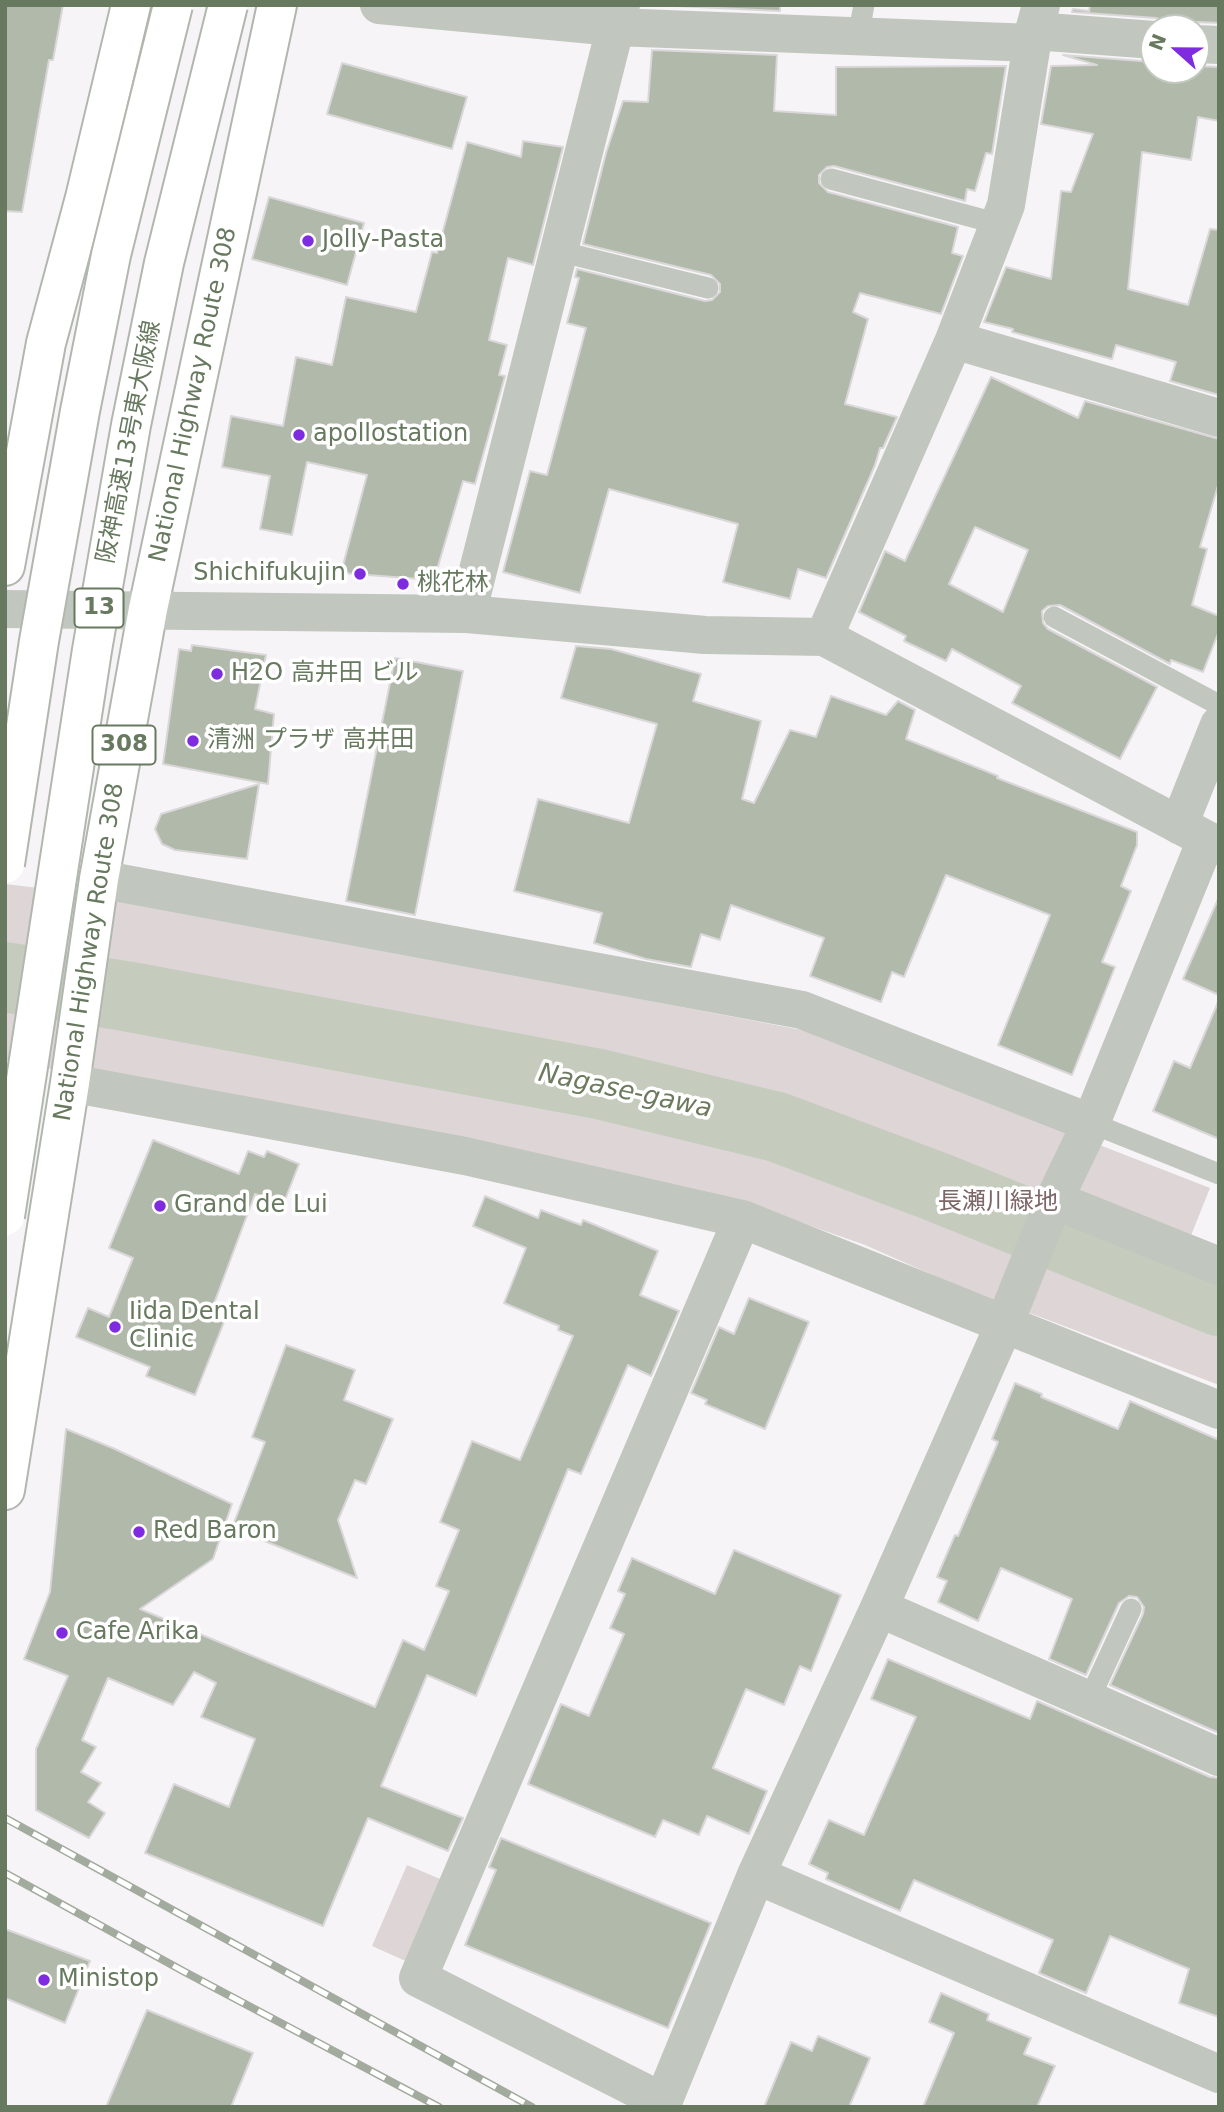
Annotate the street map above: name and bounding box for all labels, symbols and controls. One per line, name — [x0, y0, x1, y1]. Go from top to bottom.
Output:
north arrow — [1140, 14, 1210, 84]
text: N — [1144, 31, 1170, 54]
street label: National Highway Route 308 — [144, 225, 244, 565]
place label: Jolly-Pasta — [322, 227, 444, 255]
marker: Jolly-Pasta — [300, 233, 316, 249]
street label: 阪神高速13号東大阪線 — [92, 318, 168, 566]
place label: apollostation — [313, 421, 468, 449]
marker: apollostation — [291, 427, 307, 443]
place label: Shichifukujin — [193, 560, 346, 588]
marker: Shichifukujin — [352, 566, 368, 582]
place label: 桃花林 — [417, 570, 489, 598]
marker: 桃花林 — [395, 576, 411, 592]
road number: 13 — [74, 588, 124, 628]
place label: H2O 高井田 ビル — [231, 660, 418, 688]
marker: H2O 高井田 ビル — [209, 666, 225, 682]
road number: 308 — [92, 726, 156, 764]
place label: 清洲 プラザ 高井田 — [207, 727, 414, 755]
marker: 清洲 プラザ 高井田 — [185, 733, 201, 749]
street label: National Highway Route 308 — [49, 781, 131, 1123]
water label: Nagase-gawa — [535, 1058, 715, 1126]
park label: 長瀬川緑地 — [938, 1189, 1058, 1217]
place label: Grand de Lui — [174, 1192, 328, 1220]
marker: Grand de Lui — [152, 1198, 168, 1214]
place label: Iida Dental Clinic — [129, 1299, 260, 1355]
marker: Iida Dental Clinic — [107, 1319, 123, 1335]
place label: Red Baron — [153, 1518, 277, 1546]
marker: Red Baron — [131, 1524, 147, 1540]
place label: Cafe Arika — [76, 1619, 199, 1647]
marker: Cafe Arika — [54, 1625, 70, 1641]
place label: Ministop — [58, 1966, 159, 1994]
marker: Ministop — [36, 1972, 52, 1988]

